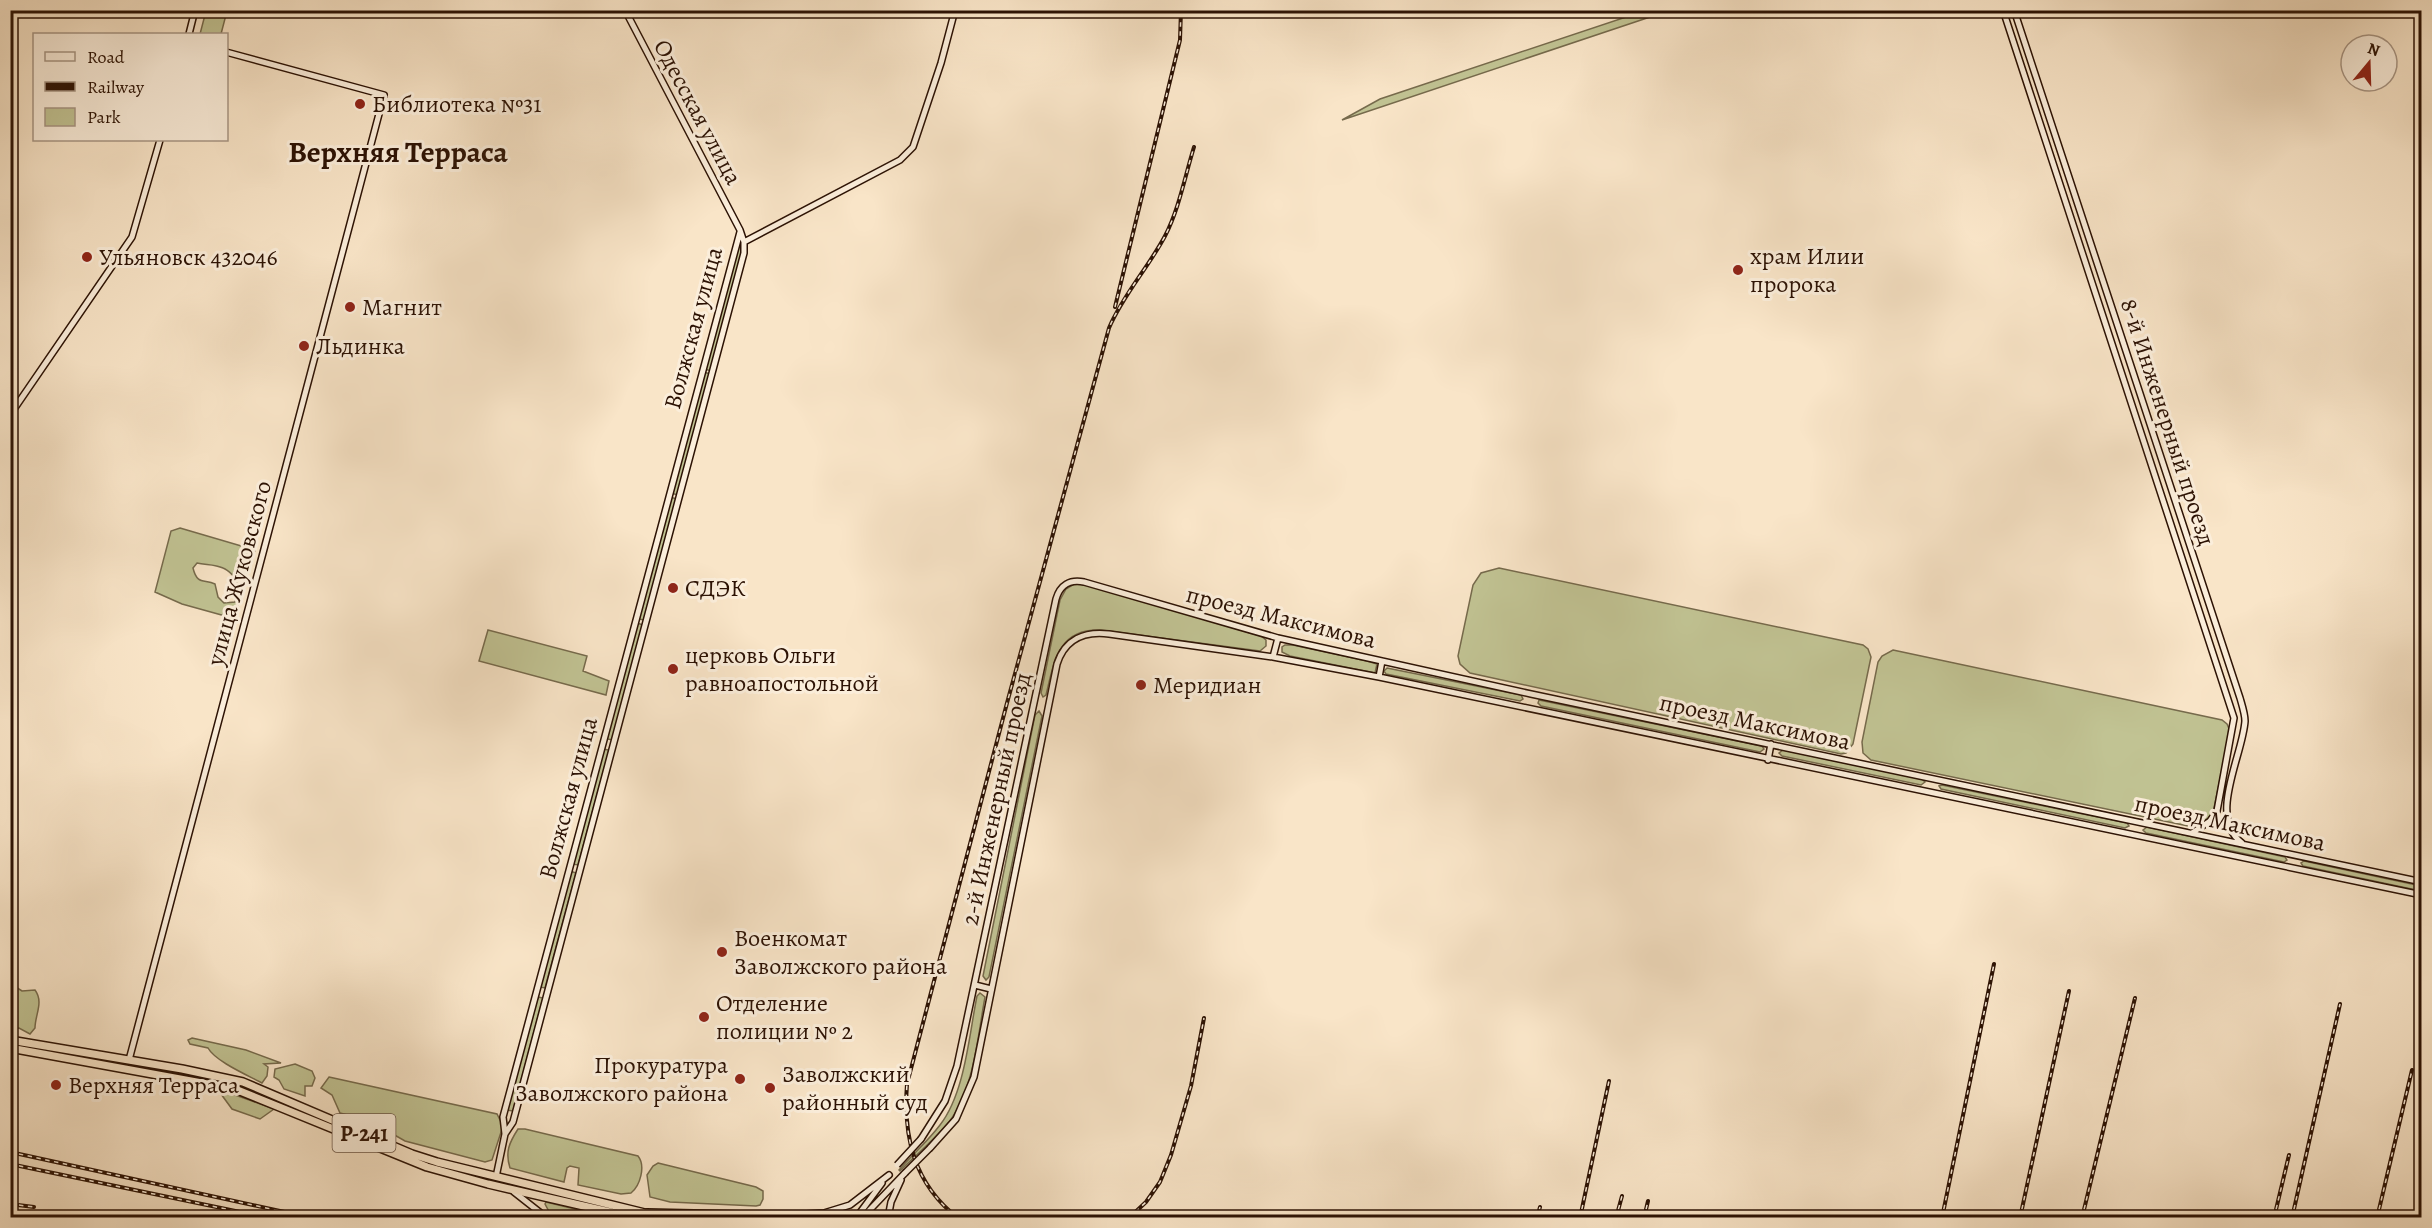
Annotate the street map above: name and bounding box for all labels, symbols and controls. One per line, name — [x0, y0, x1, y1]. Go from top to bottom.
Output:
legend — [33, 33, 228, 141]
north arrow — [2339, 33, 2399, 93]
street label: Одесская улица — [646, 34, 750, 190]
text: N — [2364, 37, 2383, 62]
text: Road — [87, 45, 125, 69]
text: Railway — [87, 75, 145, 99]
place label: Библиотека №31 — [372, 88, 542, 120]
marker: Библиотека №31 — [353, 97, 367, 111]
text: Park — [87, 105, 121, 129]
district label: Верхняя Терраса — [288, 132, 509, 172]
place label: храм Илии пророка — [1750, 240, 1864, 300]
place label: Ульяновск 432046 — [99, 241, 278, 273]
street label: Волжская улица — [656, 243, 730, 413]
marker: Ульяновск 432046 — [80, 250, 94, 264]
marker: храм Илии пророка — [1731, 263, 1745, 277]
place label: Магнит — [362, 291, 442, 323]
street label: 8-й Инженерный проезд — [2113, 295, 2223, 549]
marker: Магнит — [343, 300, 357, 314]
place label: Льдинка — [316, 330, 405, 362]
marker: Льдинка — [297, 339, 311, 353]
street label: улица Жуковского — [199, 477, 279, 670]
place label: СДЭК — [685, 572, 746, 604]
street label: проезд Максимова — [1183, 578, 1379, 656]
marker: СДЭК — [666, 581, 680, 595]
place label: церковь Ольги равноапостольной — [685, 639, 879, 699]
marker: церковь Ольги равноапостольной — [666, 662, 680, 676]
place label: Меридиан — [1153, 669, 1261, 701]
street label: 2-й Инженерный проезд — [954, 670, 1038, 928]
marker: Меридиан — [1134, 678, 1148, 692]
street label: проезд Максимова — [1657, 686, 1853, 758]
street label: Волжская улица — [531, 713, 605, 883]
street label: проезд Максимова — [2132, 787, 2328, 859]
place label: Военкомат Заволжского района — [734, 922, 947, 982]
marker: Военкомат Заволжского района — [715, 945, 729, 959]
place label: Отделение полиции № 2 — [716, 987, 853, 1047]
marker: Отделение полиции № 2 — [697, 1010, 711, 1024]
place label: Прокуратура Заволжского района — [515, 1049, 728, 1109]
place label: Заволжский районный суд — [782, 1058, 928, 1118]
place label: Верхняя Терраса — [68, 1069, 239, 1101]
marker: Прокуратура Заволжского района — [733, 1072, 747, 1086]
marker: Верхняя Терраса — [49, 1078, 63, 1092]
marker: Заволжский районный суд — [763, 1081, 777, 1095]
road number: Р-241 — [332, 1114, 395, 1152]

